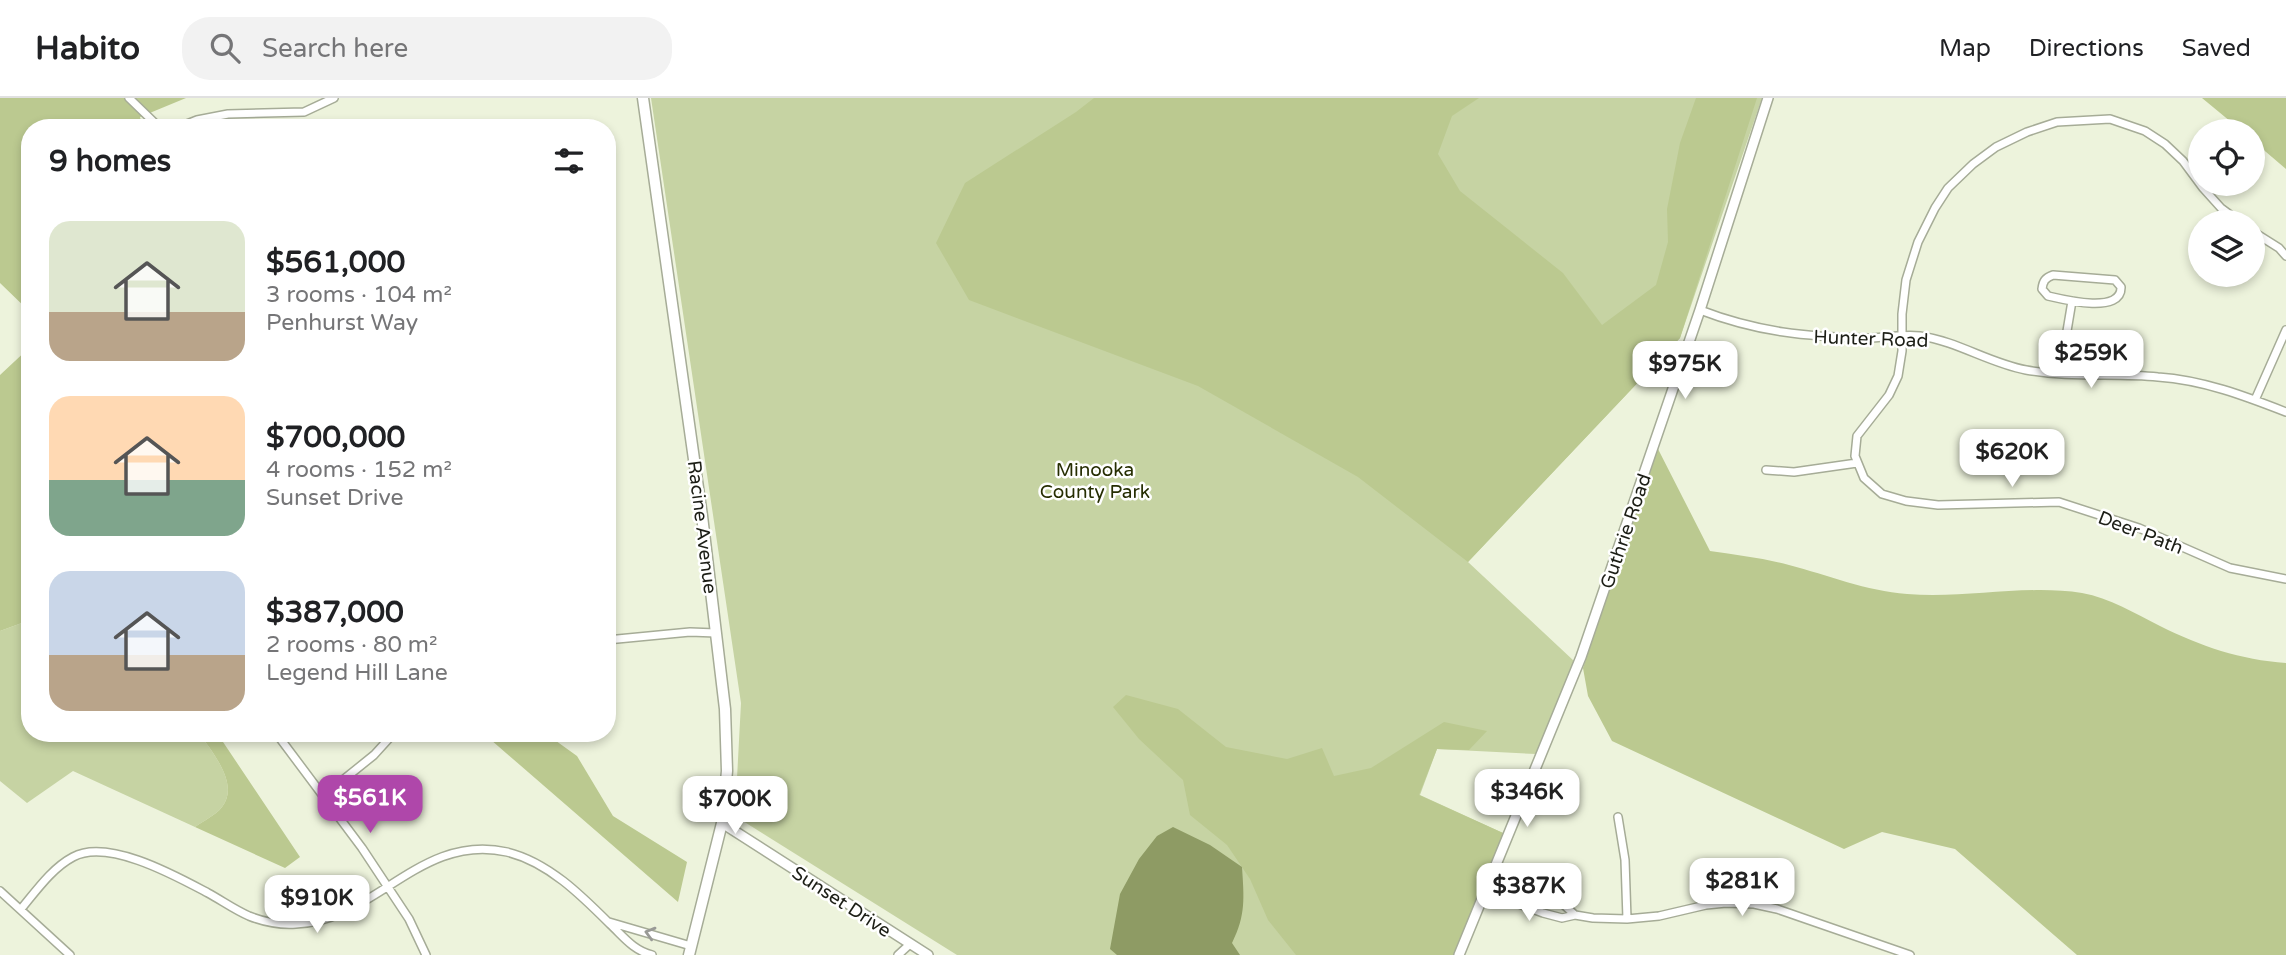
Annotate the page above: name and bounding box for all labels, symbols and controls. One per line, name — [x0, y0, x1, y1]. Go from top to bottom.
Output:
search box — [182, 17, 672, 80]
text: Habito — [35, 29, 140, 68]
icon: search — [206, 29, 244, 67]
text: Search here — [262, 33, 408, 64]
text: Map — [1939, 34, 1991, 63]
text: Directions — [2029, 34, 2144, 63]
text: Saved — [2182, 34, 2251, 63]
map controls — [2188, 119, 2265, 287]
button: locate — [2188, 119, 2265, 196]
icon: filters — [550, 142, 588, 180]
text: 9 homes — [49, 143, 171, 180]
button: layers — [2188, 210, 2265, 287]
text: $561,000 — [266, 244, 405, 281]
icon: home — [105, 249, 189, 333]
text: 3 rooms · 104 m² — [266, 281, 452, 309]
text: Penhurst Way — [266, 309, 418, 337]
street label: Hunter Road — [1813, 326, 1929, 352]
pin: $259K — [2042, 330, 2140, 390]
text: $259K — [2055, 339, 2127, 367]
pin: $975K — [1636, 342, 1734, 401]
text: $975K — [1649, 350, 1721, 378]
text: $700,000 — [266, 419, 405, 456]
icon: home — [105, 424, 189, 508]
pin: $620K — [1963, 430, 2061, 489]
text: $620K — [1976, 438, 2048, 466]
text: 4 rooms · 152 m² — [266, 456, 452, 484]
street label: Racine Avenue — [683, 459, 721, 595]
park label: Minooka County Park — [1040, 459, 1150, 503]
street label: Guthrie Road — [1596, 471, 1656, 592]
text: Sunset Drive — [266, 484, 403, 512]
street label: Deer Path — [2095, 507, 2186, 559]
text: $387,000 — [266, 594, 404, 631]
icon: home — [105, 599, 189, 683]
text: 2 rooms · 80 m² — [266, 631, 437, 659]
text: Legend Hill Lane — [266, 659, 448, 687]
pin: $346K — [1478, 770, 1576, 829]
pin: $561K — [321, 776, 419, 835]
pin: $700K — [686, 776, 784, 836]
text: $346K — [1491, 778, 1563, 806]
text: $561K — [334, 784, 406, 812]
text: $700K — [699, 785, 771, 813]
pin: $281K — [1693, 858, 1791, 918]
street label: Sunset Drive — [788, 862, 895, 942]
pin: $387K — [1480, 864, 1578, 923]
text: $281K — [1706, 867, 1778, 895]
text: $387K — [1493, 872, 1565, 900]
pin: $910K — [268, 876, 366, 935]
text: $910K — [281, 884, 353, 912]
one-way arrow — [645, 927, 657, 941]

